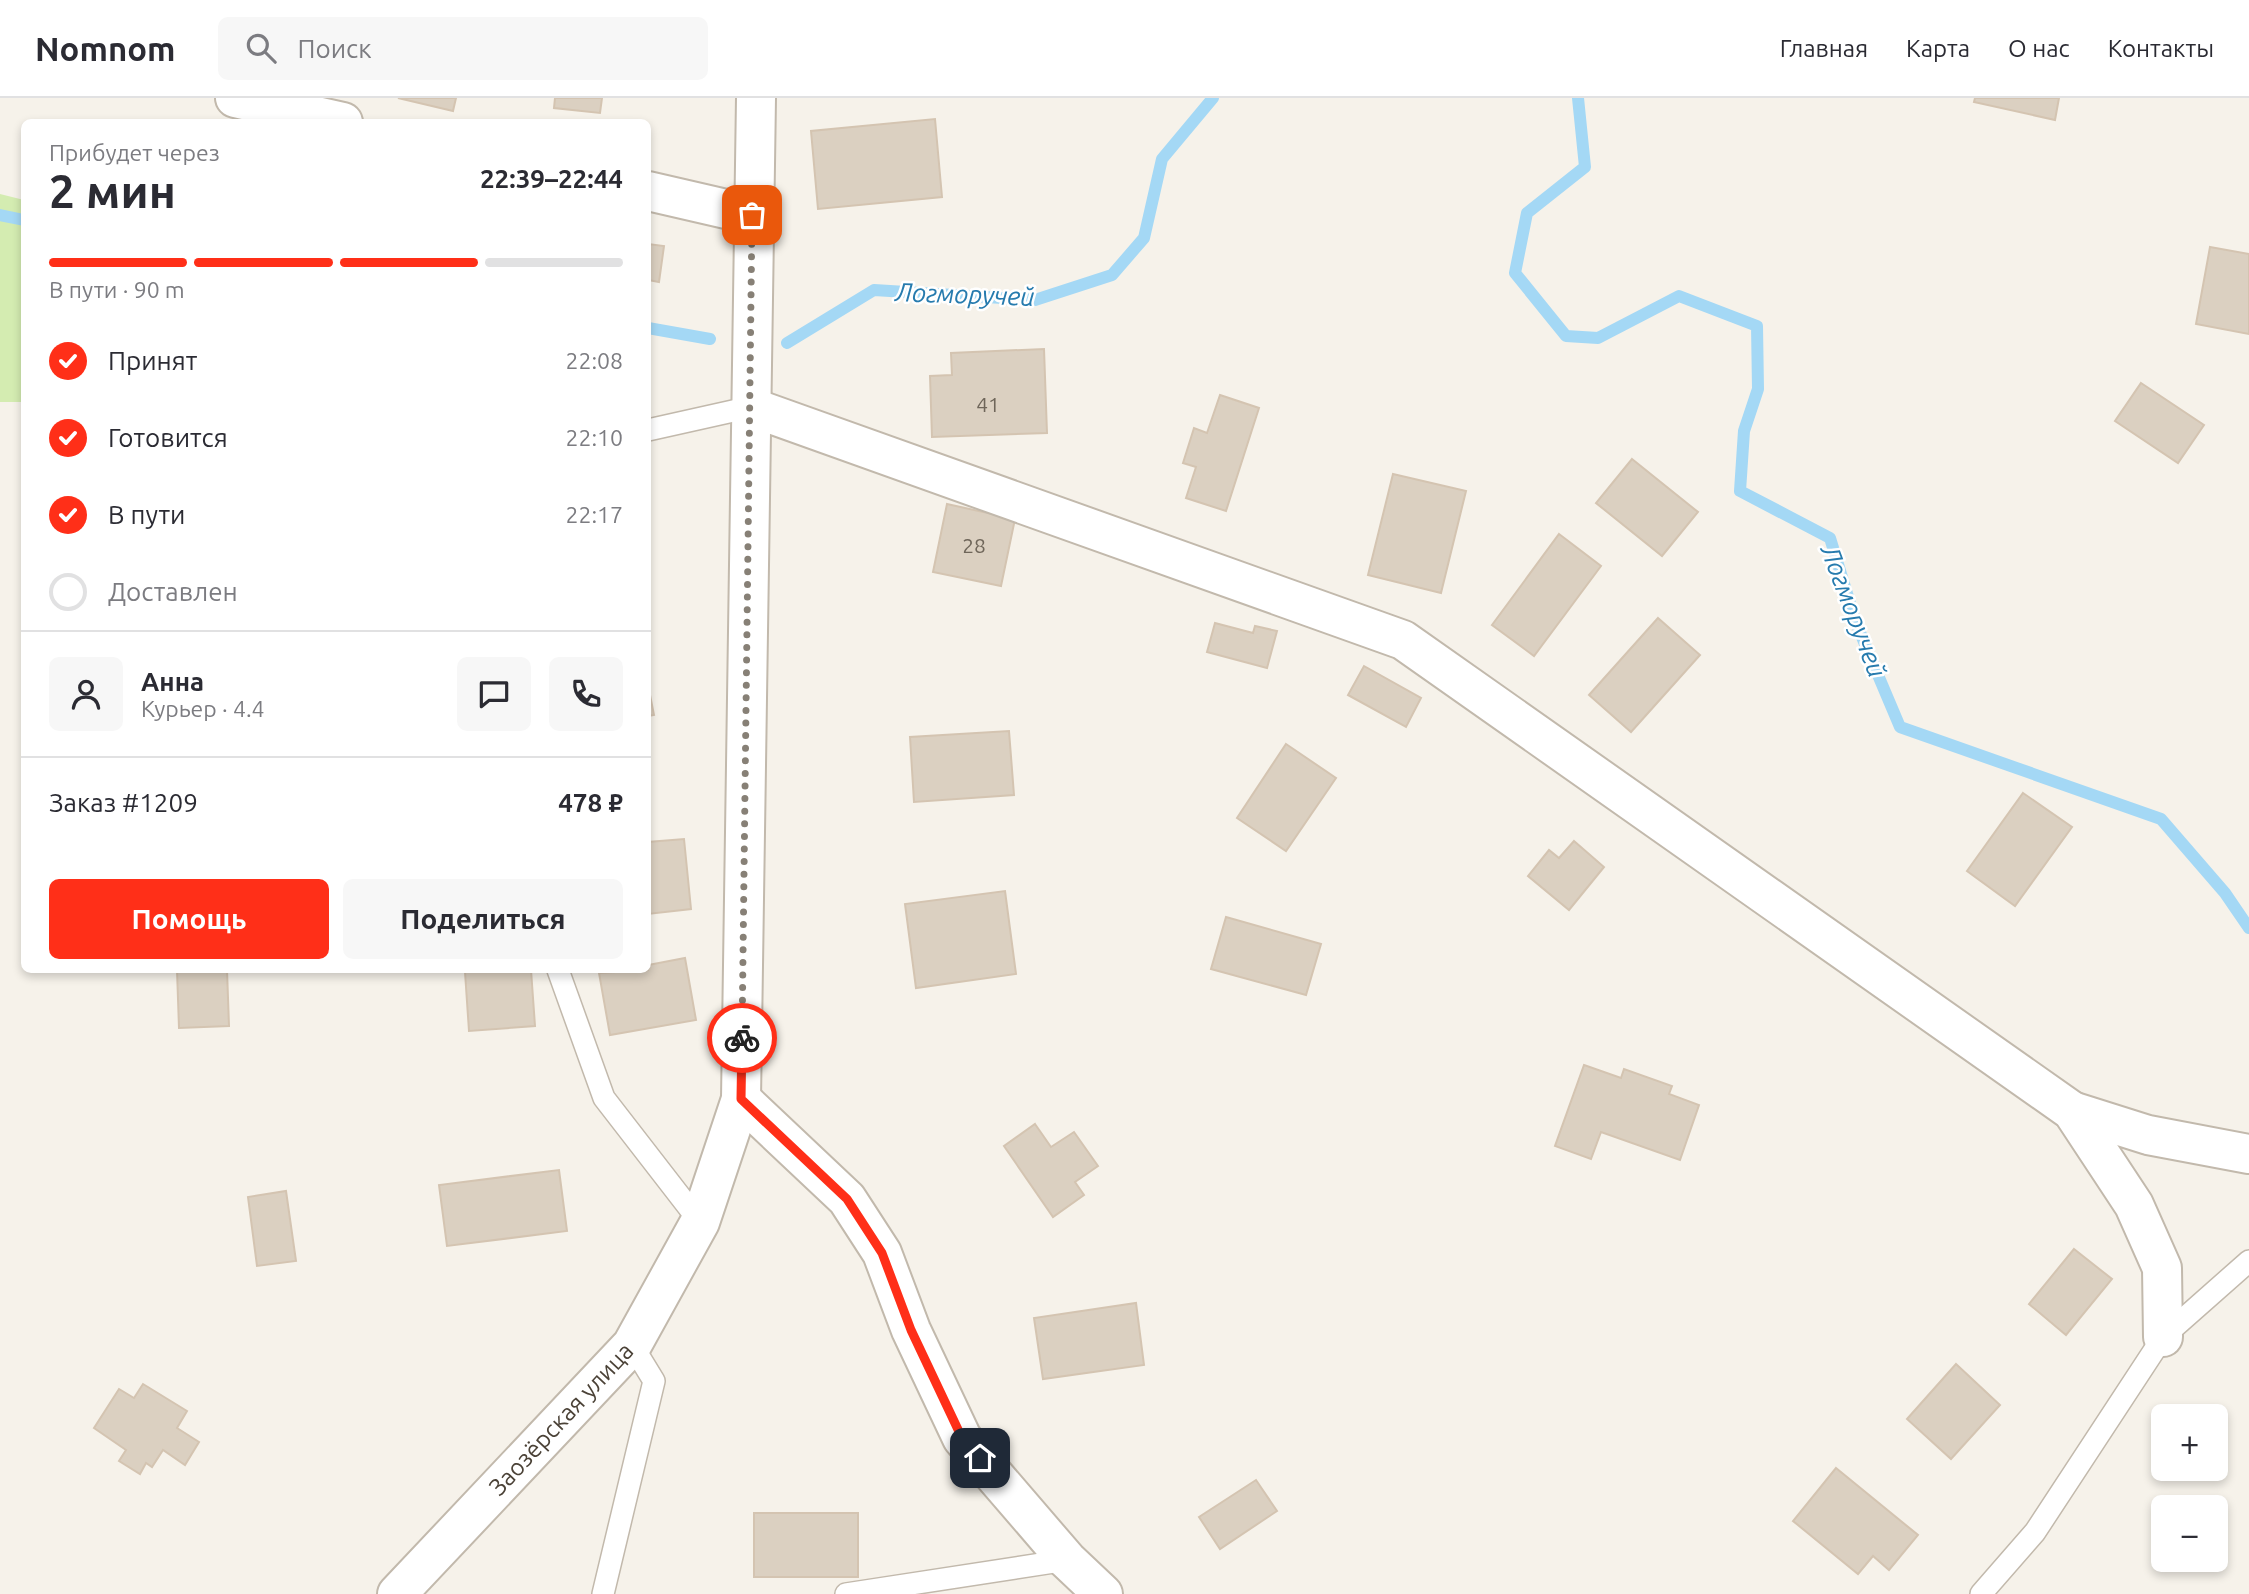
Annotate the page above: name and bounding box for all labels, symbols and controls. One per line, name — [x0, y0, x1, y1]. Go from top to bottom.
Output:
search box — [218, 17, 708, 80]
icon: search — [242, 29, 280, 67]
text: Nomnom — [35, 30, 176, 67]
text: Поиск — [298, 34, 372, 63]
text: Главная — [1780, 35, 1868, 62]
text: Карта — [1906, 35, 1970, 62]
text: О нас — [2008, 35, 2070, 62]
text: Контакты — [2108, 35, 2214, 62]
text: Прибудет через — [49, 140, 220, 165]
text: 22:39–22:44 — [480, 164, 623, 193]
text: 2 мин — [49, 165, 176, 217]
pin — [722, 185, 782, 245]
icon: bag — [733, 196, 771, 234]
text: В пути · 90 m — [49, 277, 185, 302]
water label: Логморучей — [894, 277, 1035, 311]
icon: check — [49, 342, 87, 380]
text: Принят — [108, 346, 197, 375]
text: 22:08 — [565, 348, 623, 373]
house number: 41 — [976, 392, 1000, 416]
icon: check — [49, 419, 87, 457]
text: Готовится — [108, 423, 228, 452]
text: 22:10 — [565, 425, 623, 450]
icon: check — [49, 496, 87, 534]
text: В пути — [108, 500, 185, 529]
text: 22:17 — [565, 502, 623, 527]
house number: 28 — [962, 533, 986, 557]
water label: Логморучей — [1815, 540, 1892, 681]
text: Доставлен — [108, 577, 238, 606]
button: person — [49, 657, 123, 731]
button: chat — [457, 657, 531, 731]
button: phone — [549, 657, 623, 731]
text: Анна — [141, 667, 204, 696]
text: Курьер · 4.4 — [141, 696, 265, 721]
text: Заказ #1209 — [49, 788, 198, 817]
text: 478 ₽ — [558, 788, 623, 817]
button: Помощь — [49, 879, 329, 959]
button: Поделиться — [343, 879, 623, 959]
courier — [707, 1003, 777, 1073]
icon: bike — [723, 1019, 761, 1057]
street label: Заозёрская улица — [483, 1337, 639, 1501]
map controls — [2151, 1404, 2228, 1572]
button: + — [2151, 1404, 2228, 1481]
pin — [950, 1428, 1010, 1488]
icon: home — [961, 1439, 999, 1477]
button: − — [2151, 1495, 2228, 1572]

